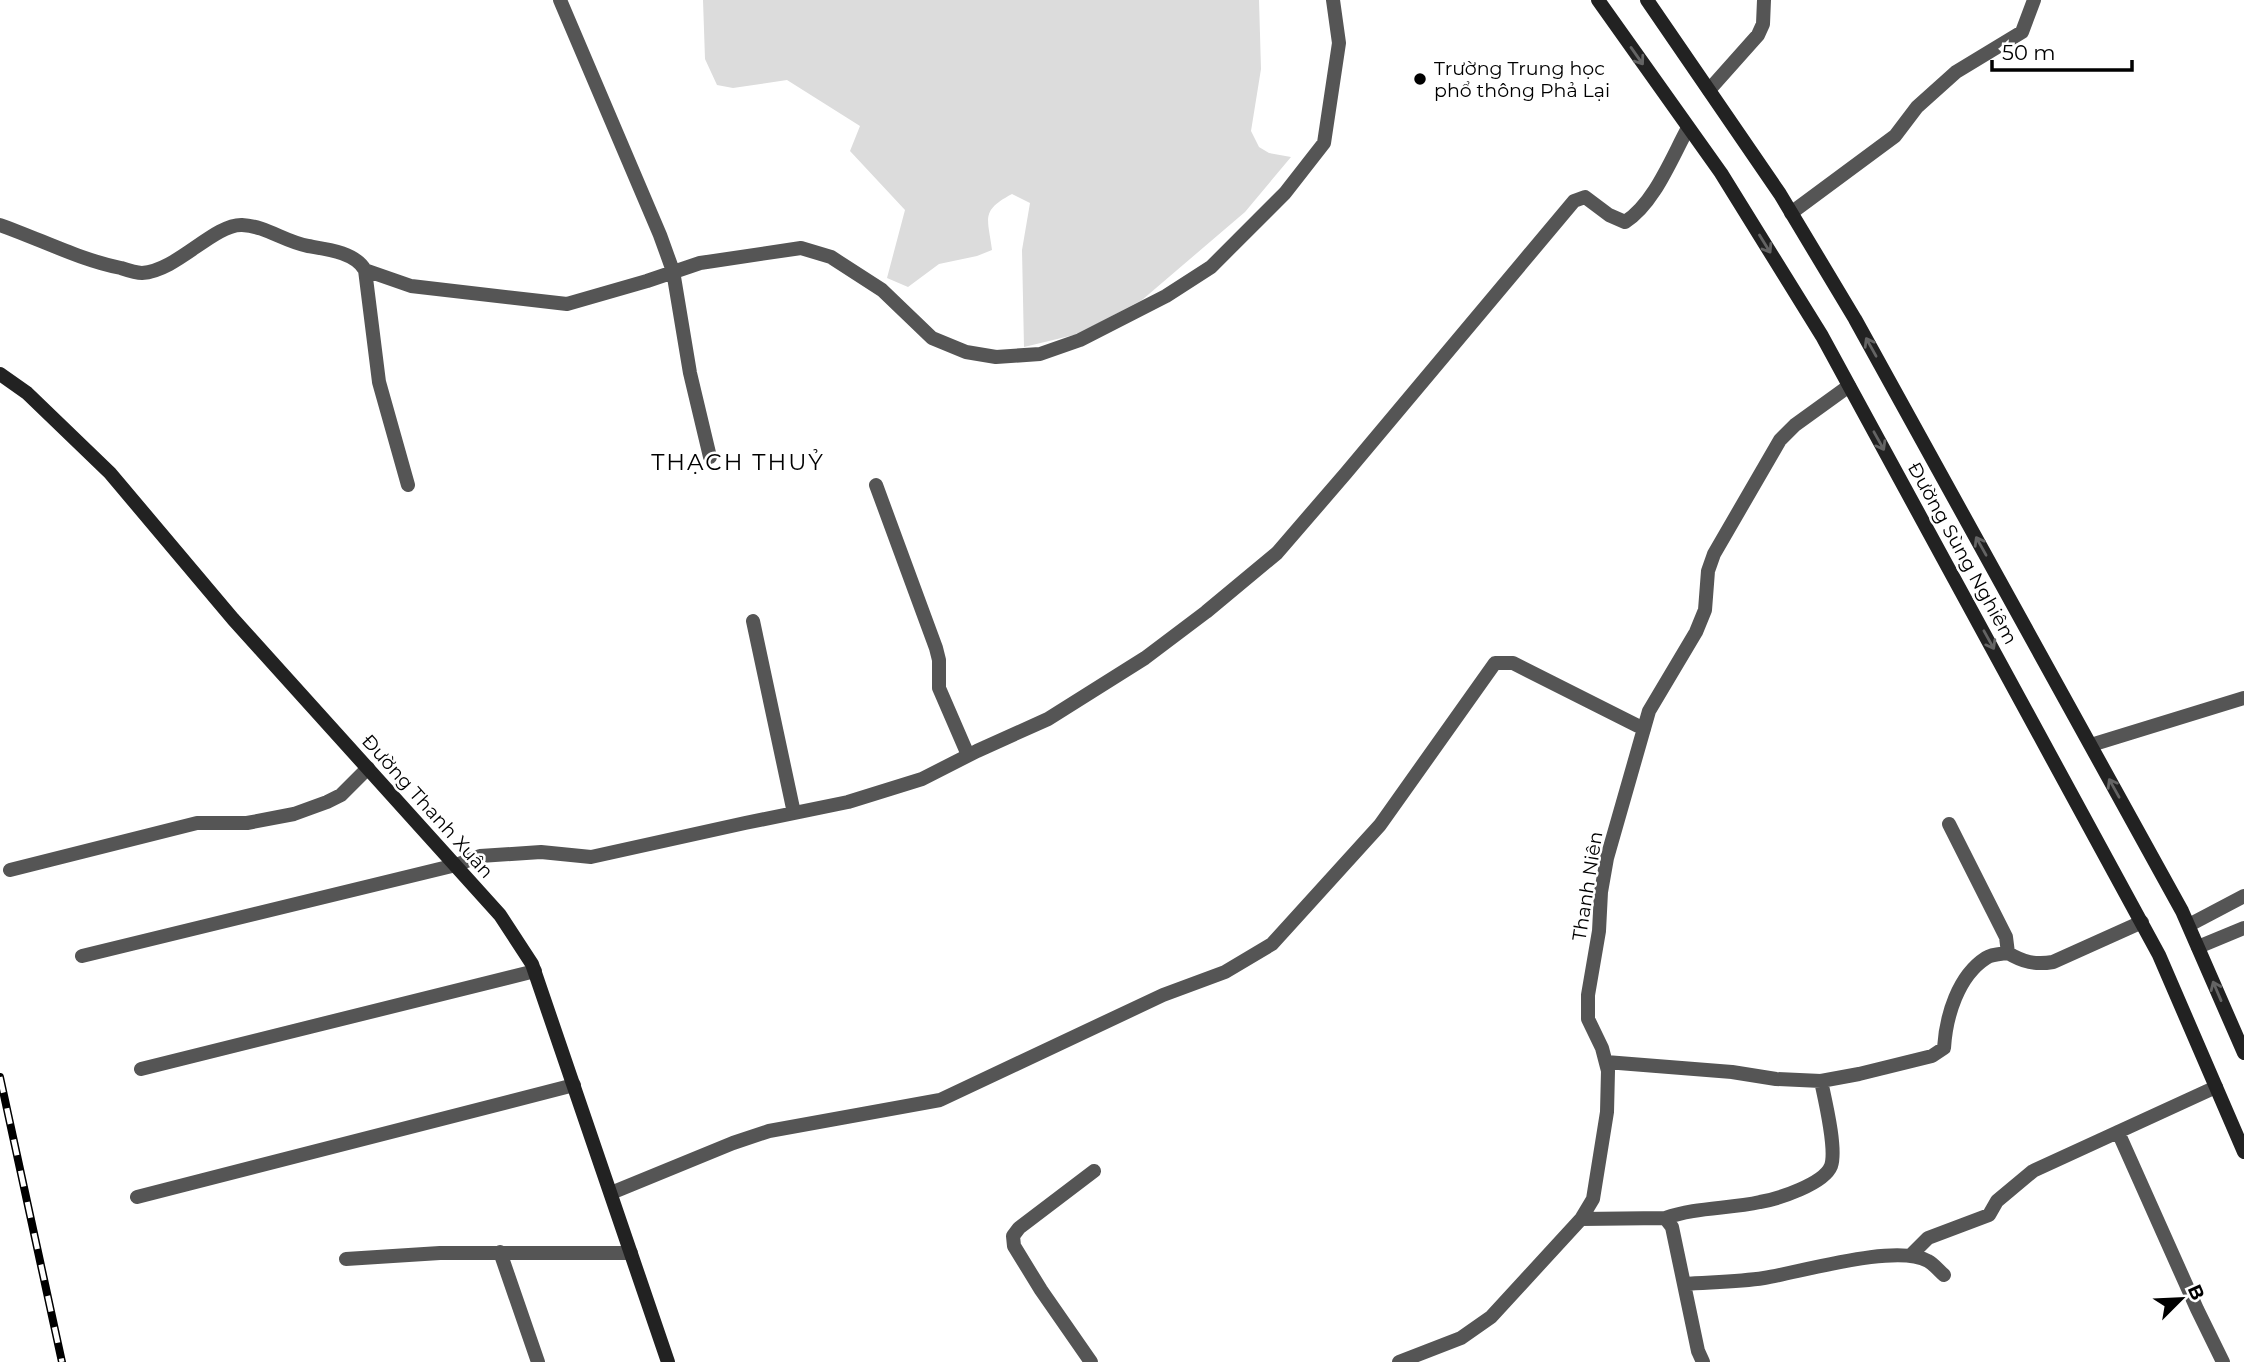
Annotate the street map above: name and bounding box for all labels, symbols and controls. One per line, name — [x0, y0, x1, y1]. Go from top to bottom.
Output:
scale bar — [1992, 28, 2132, 72]
text: 50 m — [2002, 40, 2056, 65]
one-way arrow — [1630, 46, 1644, 65]
place label: Trường Trung học phổ thông Phả Lại — [1434, 57, 1610, 102]
marker: Trường Trung học phổ thông Phả Lại — [1412, 71, 1428, 87]
one-way arrow — [1759, 233, 1773, 253]
one-way arrow — [1864, 337, 1877, 358]
one-way arrow — [1872, 430, 1886, 450]
district label: THẠCH THUỶ — [651, 448, 825, 476]
street label: Đường Sùng Nghiêm — [1903, 458, 2022, 648]
one-way arrow — [1974, 536, 1987, 557]
one-way arrow — [1982, 629, 1996, 650]
street label: Đường Thanh Xuân — [357, 730, 498, 883]
one-way arrow — [2107, 778, 2121, 799]
street label: Thanh Niên — [1567, 830, 1607, 942]
one-way arrow — [2210, 980, 2223, 1002]
north arrow — [2146, 1264, 2216, 1334]
text: B — [2183, 1281, 2210, 1304]

